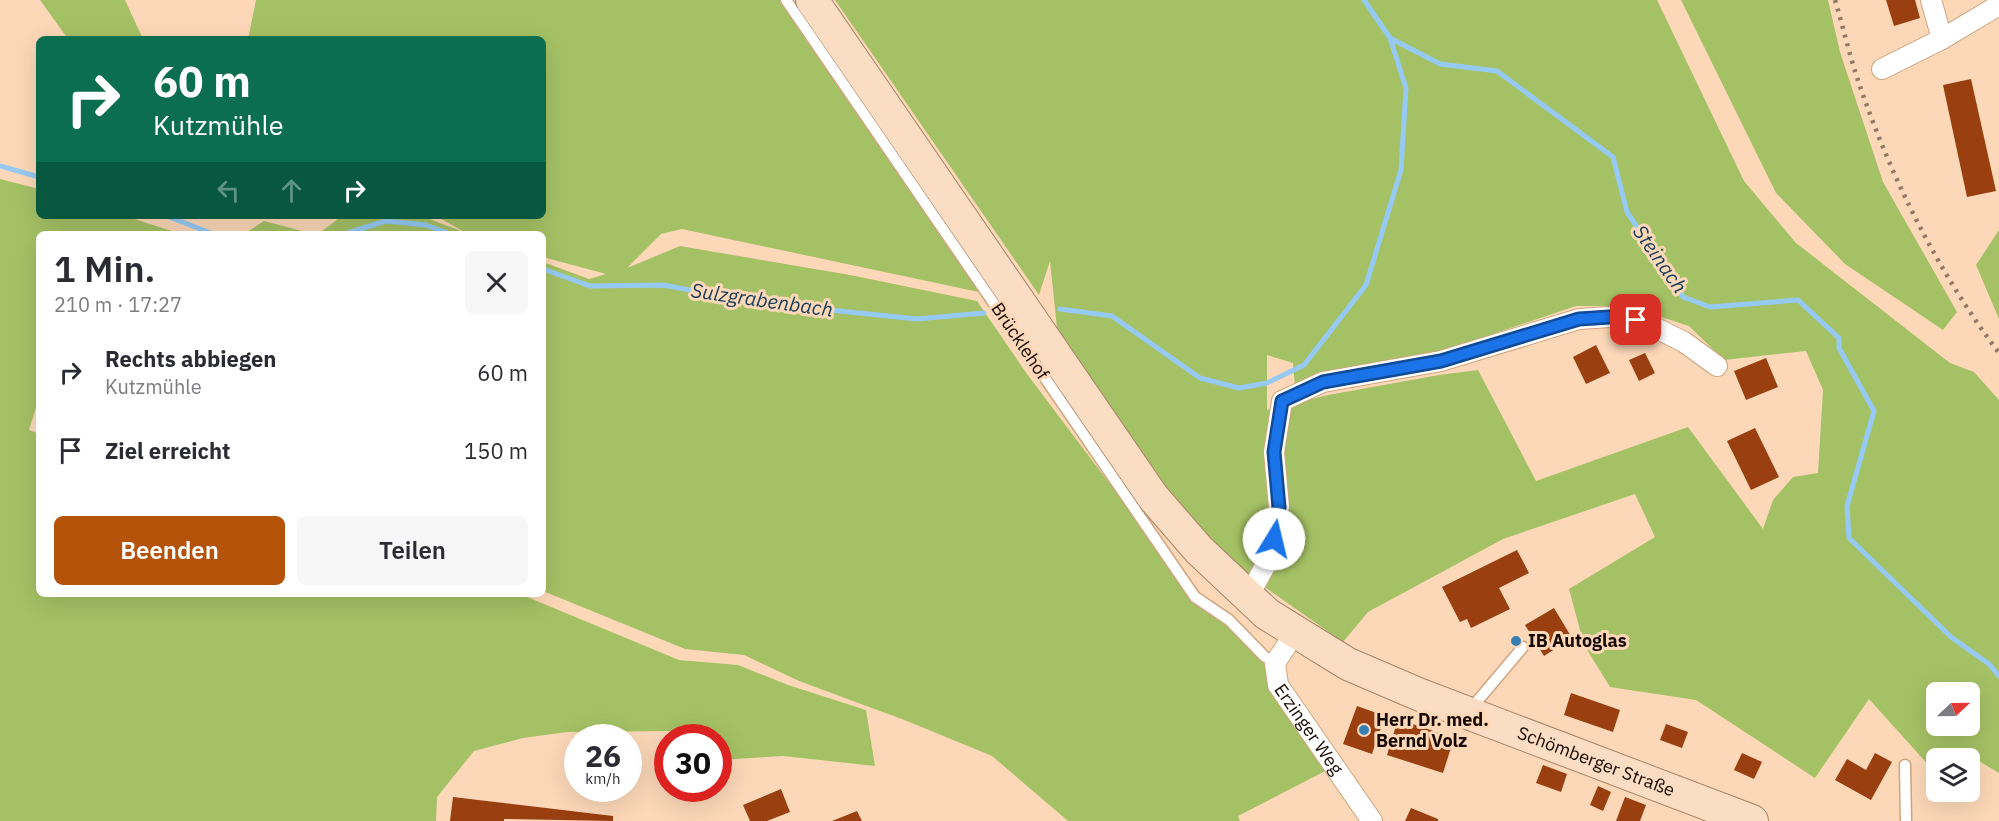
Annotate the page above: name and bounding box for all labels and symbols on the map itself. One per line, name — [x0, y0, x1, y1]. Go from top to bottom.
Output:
water label: Steinach — [1627, 219, 1694, 298]
water label: Sulzgrabenbach — [689, 276, 835, 323]
pin — [1610, 294, 1661, 345]
street label: Brücklehof — [986, 298, 1055, 384]
position arrow — [1242, 507, 1306, 571]
place label: IB Autoglas — [1528, 629, 1627, 652]
marker: IB Autoglas — [1509, 634, 1523, 648]
street label: Erzinger Weg — [1270, 679, 1349, 779]
north arrow — [1926, 682, 1980, 736]
place label: Herr Dr. med. Bernd Volz — [1376, 708, 1489, 752]
street label: Schömberger Straße — [1514, 721, 1678, 802]
marker: Herr Dr. med. Bernd Volz — [1357, 723, 1371, 737]
speed limit sign: 30 — [654, 724, 732, 802]

